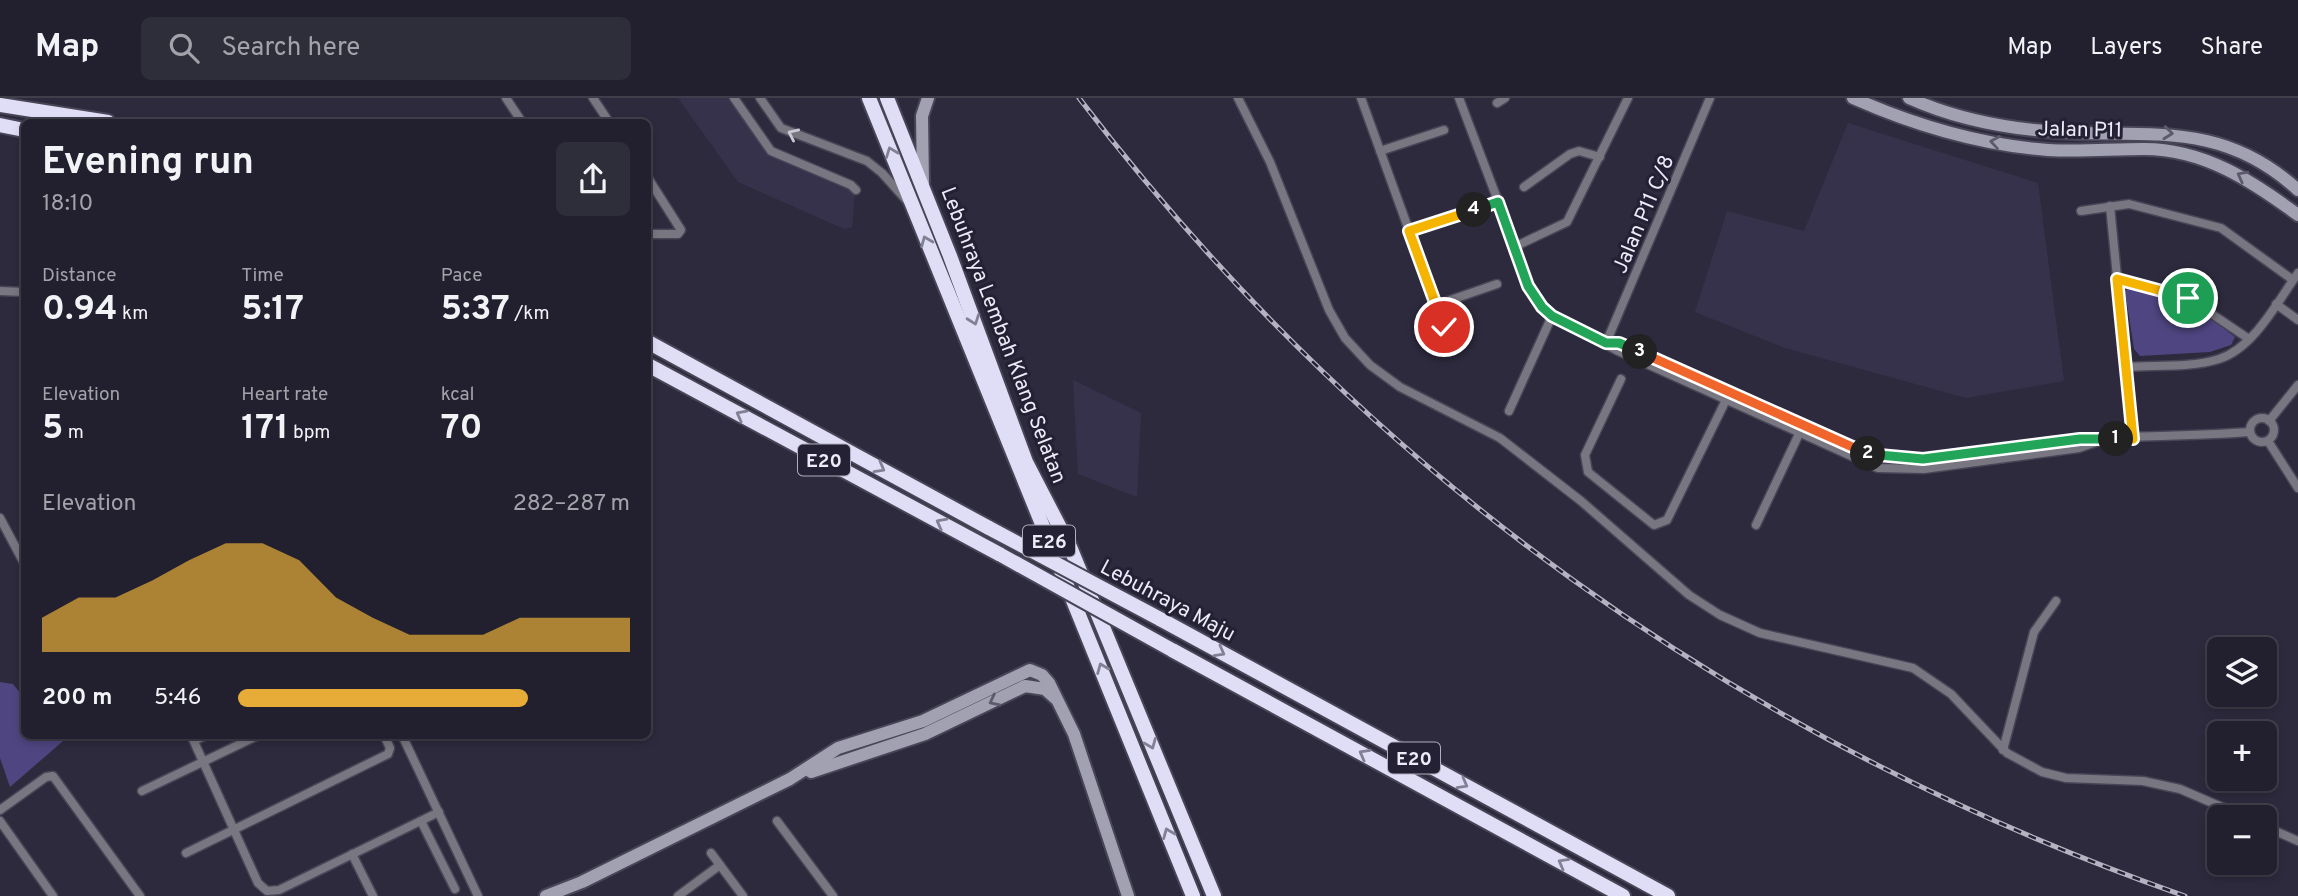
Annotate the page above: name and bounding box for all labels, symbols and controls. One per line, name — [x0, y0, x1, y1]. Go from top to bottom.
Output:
search box — [141, 17, 631, 80]
text: Map — [35, 27, 99, 69]
icon: search — [165, 29, 203, 67]
text: Search here — [221, 32, 360, 65]
text: Map — [2007, 33, 2052, 63]
text: Layers — [2090, 33, 2162, 63]
text: Share — [2200, 33, 2263, 63]
street label: Jalan P11 — [2037, 116, 2123, 145]
one-way arrow — [2162, 126, 2174, 141]
one-way arrow — [788, 128, 800, 142]
one-way arrow — [1989, 135, 2001, 150]
text: Evening run — [42, 139, 254, 188]
button: share — [556, 142, 630, 216]
one-way arrow — [885, 146, 899, 158]
street label: Jalan P11 C/8 — [1607, 151, 1681, 278]
one-way arrow — [2237, 171, 2249, 184]
street label: Lebuhraya Lembah Klang Selatan — [934, 184, 1072, 488]
text: 18:10 — [42, 190, 93, 219]
pin: 4 — [1456, 192, 1492, 228]
text: 4 — [1467, 197, 1480, 221]
one-way arrow — [921, 236, 935, 248]
text: Distance — [42, 264, 117, 288]
text: Time — [241, 264, 284, 288]
text: Pace — [441, 264, 482, 288]
pin — [2158, 268, 2218, 328]
icon: arrive — [2169, 279, 2207, 317]
text: 0.94 — [42, 288, 118, 332]
text: 5:17 — [241, 288, 304, 332]
text: 5:37 — [441, 288, 510, 332]
pin — [1414, 297, 1474, 357]
text: km — [118, 302, 148, 326]
text: /km — [510, 302, 550, 326]
icon: check — [1425, 308, 1463, 346]
one-way arrow — [966, 314, 980, 326]
pin: 3 — [1622, 334, 1658, 370]
text: 3 — [1634, 339, 1645, 363]
text: Elevation — [42, 383, 120, 407]
text: Heart rate — [241, 383, 328, 407]
text: kcal — [441, 383, 474, 407]
text: 5 — [42, 407, 63, 451]
text: 171 — [241, 407, 289, 451]
text: 70 — [441, 407, 483, 451]
one-way arrow — [736, 410, 748, 423]
text: m — [63, 421, 84, 445]
text: bpm — [289, 421, 330, 445]
pin: 1 — [2098, 422, 2134, 456]
text: 1 — [2112, 426, 2119, 450]
pin: 2 — [1850, 436, 1885, 472]
text: 2 — [1862, 441, 1873, 465]
road number: E20 — [798, 444, 850, 476]
one-way arrow — [872, 460, 885, 473]
text: Elevation — [42, 490, 137, 519]
text: 282–287 m — [513, 490, 630, 519]
one-way arrow — [936, 518, 948, 531]
road number: E26 — [1023, 526, 1075, 556]
street label: Lebuhraya Maju — [1095, 554, 1240, 648]
map controls — [2207, 637, 2277, 875]
button: layers — [2207, 637, 2277, 707]
one-way arrow — [1213, 644, 1225, 657]
one-way arrow — [1096, 663, 1110, 676]
text: 200 m — [42, 684, 112, 713]
text: 5:46 — [154, 684, 201, 713]
one-way arrow — [989, 693, 1001, 707]
button: + — [2207, 721, 2277, 791]
one-way arrow — [1143, 737, 1157, 749]
road number: E20 — [1388, 743, 1440, 774]
one-way arrow — [1358, 749, 1371, 762]
one-way arrow — [1456, 776, 1468, 789]
button: − — [2207, 805, 2277, 875]
one-way arrow — [1162, 827, 1176, 839]
one-way arrow — [1558, 858, 1571, 871]

